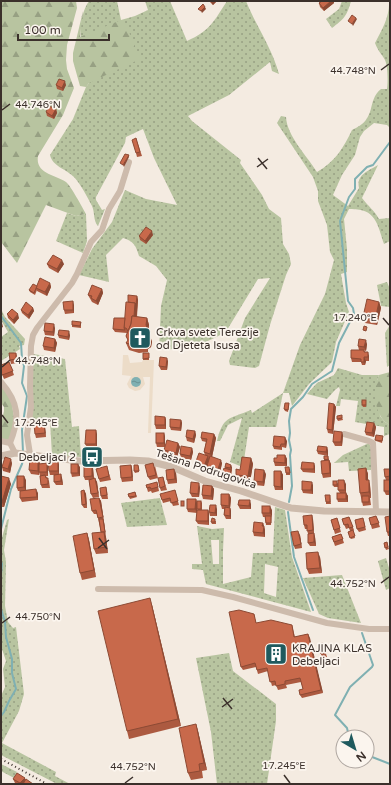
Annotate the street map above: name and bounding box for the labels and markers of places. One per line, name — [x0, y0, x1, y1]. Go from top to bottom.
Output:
church icon: Crkva svete Terezije od Djeteta Isusa — [127, 325, 153, 351]
place label: Crkva svete Terezije od Djeteta Isusa — [156, 326, 259, 352]
bus stop icon: Debeljaci 2 — [79, 444, 105, 470]
place label: Debeljaci 2 — [18, 451, 76, 464]
building icon: KRAJINA KLAS Debeljaci — [263, 641, 289, 667]
place label: KRAJINA KLAS Debeljaci — [292, 642, 372, 668]

